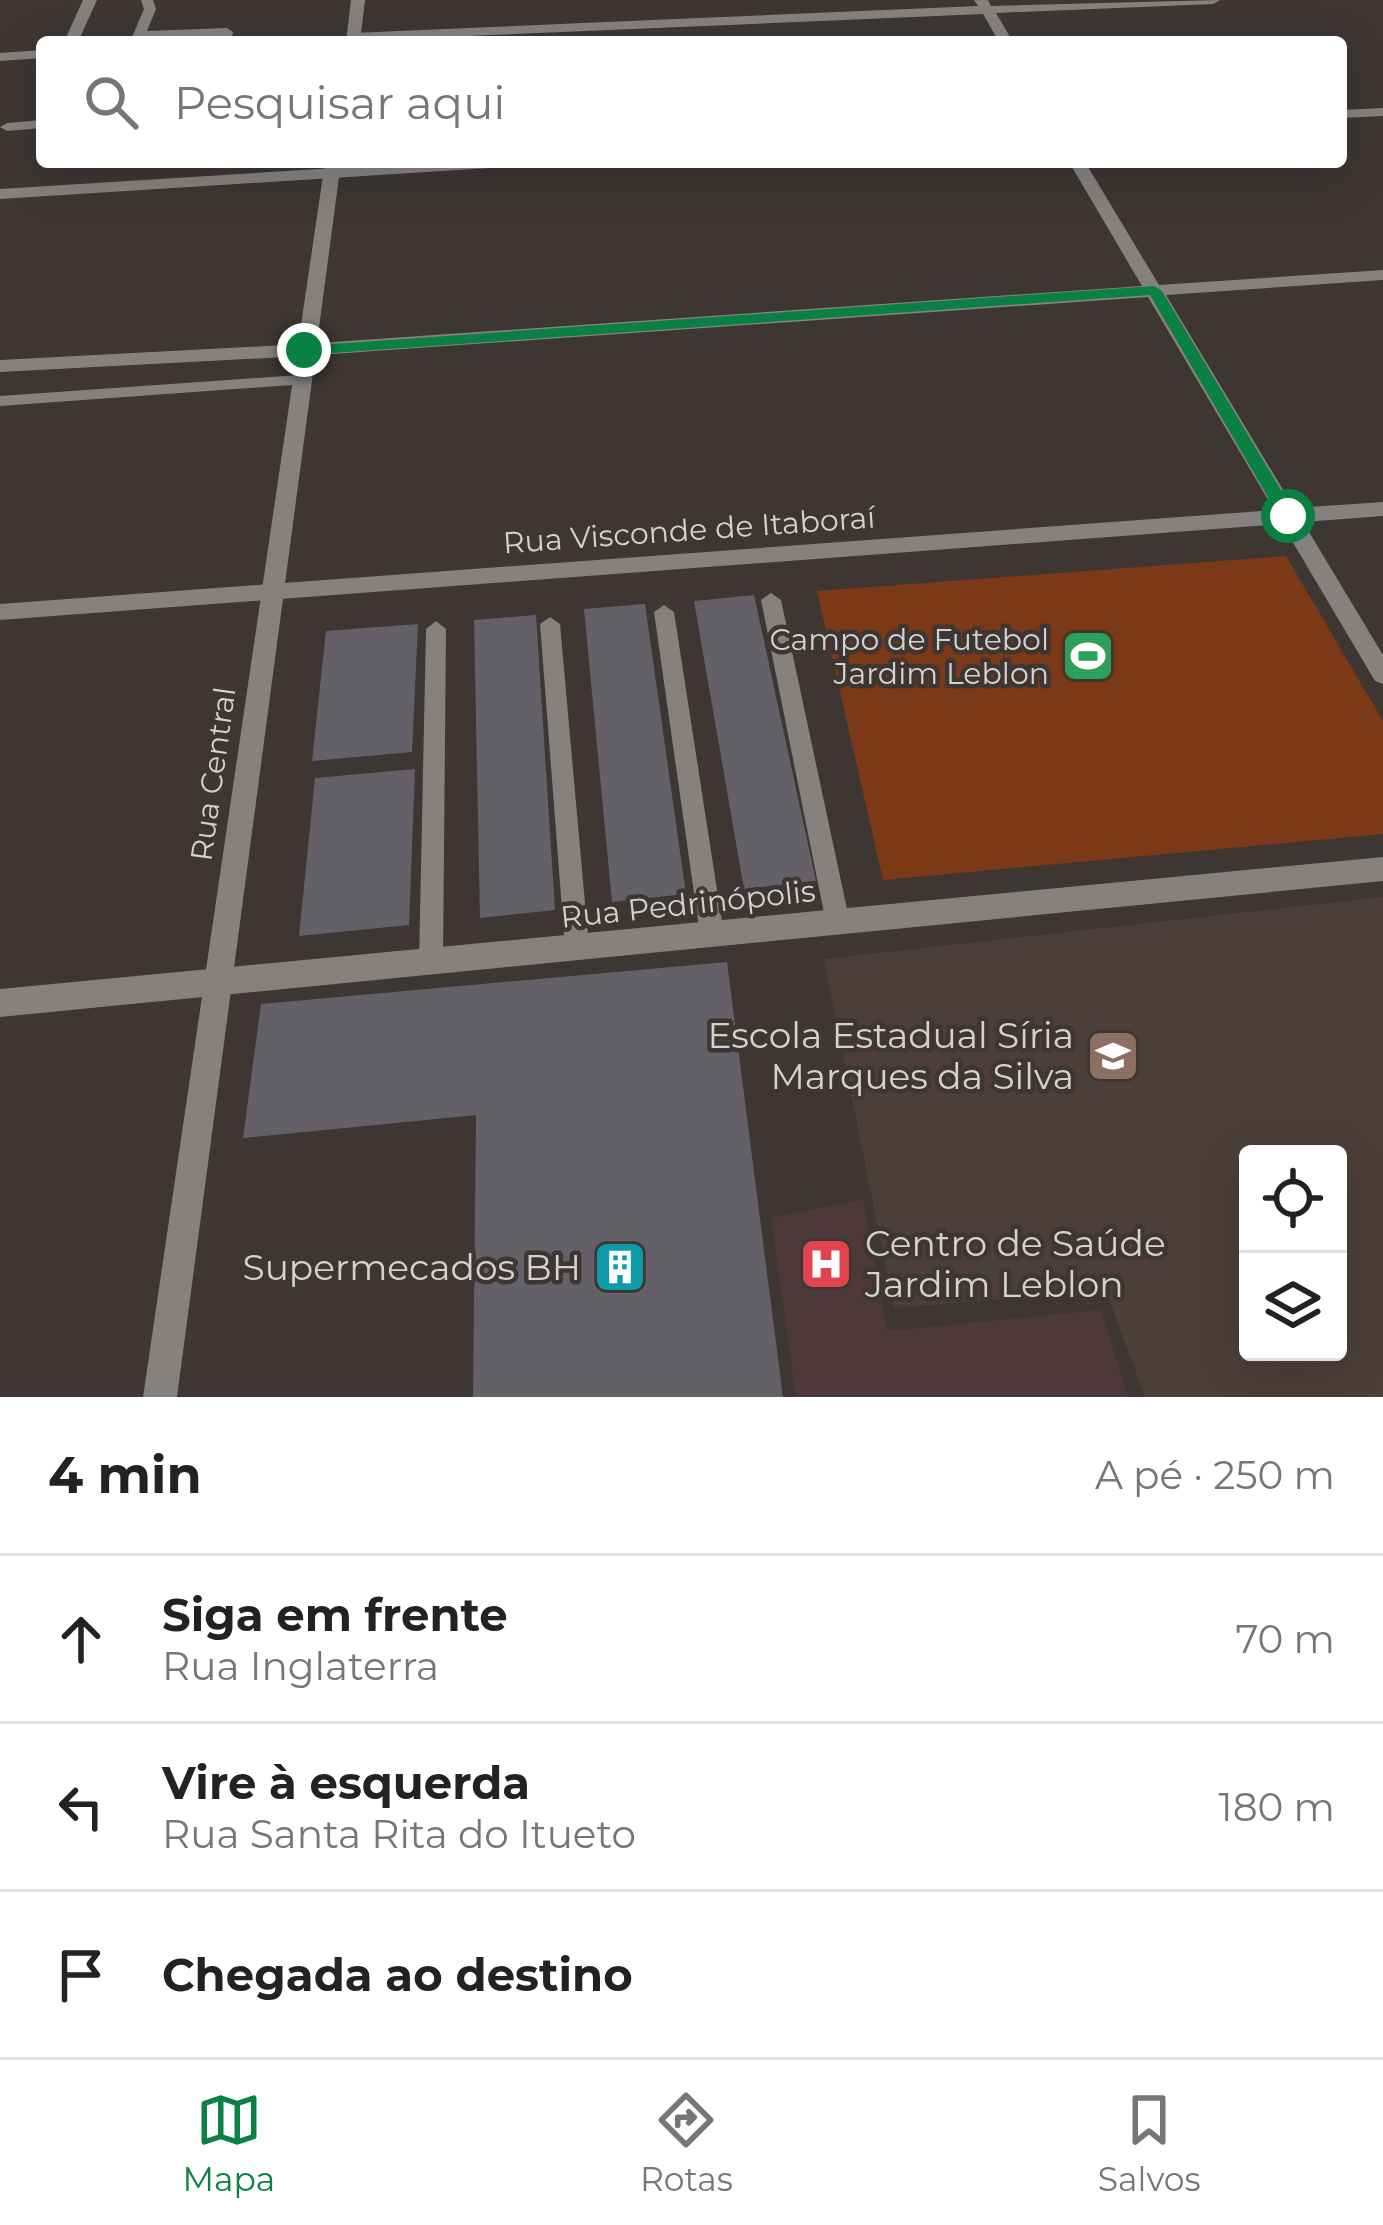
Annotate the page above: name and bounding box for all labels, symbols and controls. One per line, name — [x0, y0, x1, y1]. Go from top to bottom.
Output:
search box — [36, 36, 1347, 168]
icon: search — [78, 69, 144, 135]
text: Pesquisar aqui — [174, 75, 505, 130]
route end — [277, 323, 331, 377]
route start — [1261, 489, 1315, 543]
street label: Rua Visconde de Itaboraí — [502, 498, 878, 561]
place label: Campo de Futebol Jardim Leblon — [770, 621, 1049, 692]
sports icon: Campo de Futebol Jardim Leblon — [1060, 628, 1116, 684]
street label: Rua Central — [182, 685, 244, 863]
street label: Rua Pedrinópolis — [559, 872, 817, 936]
place label: Escola Estadual Síria Marques da Silva — [707, 1013, 1074, 1098]
school or university icon: Escola Estadual Síria Marques da Silva — [1085, 1028, 1141, 1084]
map controls — [1239, 1145, 1347, 1361]
button: locate — [1239, 1145, 1347, 1253]
place label: Centro de Saúde Jardim Leblon — [864, 1221, 1166, 1306]
hospital icon: Centro de Saúde Jardim Leblon — [798, 1236, 854, 1292]
building icon: Supermecados BH — [592, 1239, 648, 1295]
place label: Supermecados BH — [243, 1245, 581, 1289]
button: layers — [1239, 1253, 1347, 1361]
text: 4 min — [48, 1444, 202, 1506]
text: A pé · 250 m — [1095, 1451, 1335, 1499]
text: Siga em frente — [162, 1587, 508, 1642]
icon: ahead — [48, 1606, 114, 1672]
text: 70 m — [1235, 1615, 1335, 1663]
text: Rua Inglaterra — [162, 1642, 439, 1690]
text: Vire à esquerda — [162, 1755, 530, 1810]
icon: left — [48, 1774, 114, 1840]
text: 180 m — [1219, 1783, 1335, 1831]
text: Rua Santa Rita do Itueto — [162, 1810, 636, 1858]
icon: arrive — [48, 1942, 114, 2008]
text: Chegada ao destino — [162, 1947, 633, 2002]
tab: Mapa — [182, 2087, 275, 2199]
tab: Rotas — [640, 2087, 733, 2199]
tab: Salvos — [1098, 2087, 1201, 2199]

